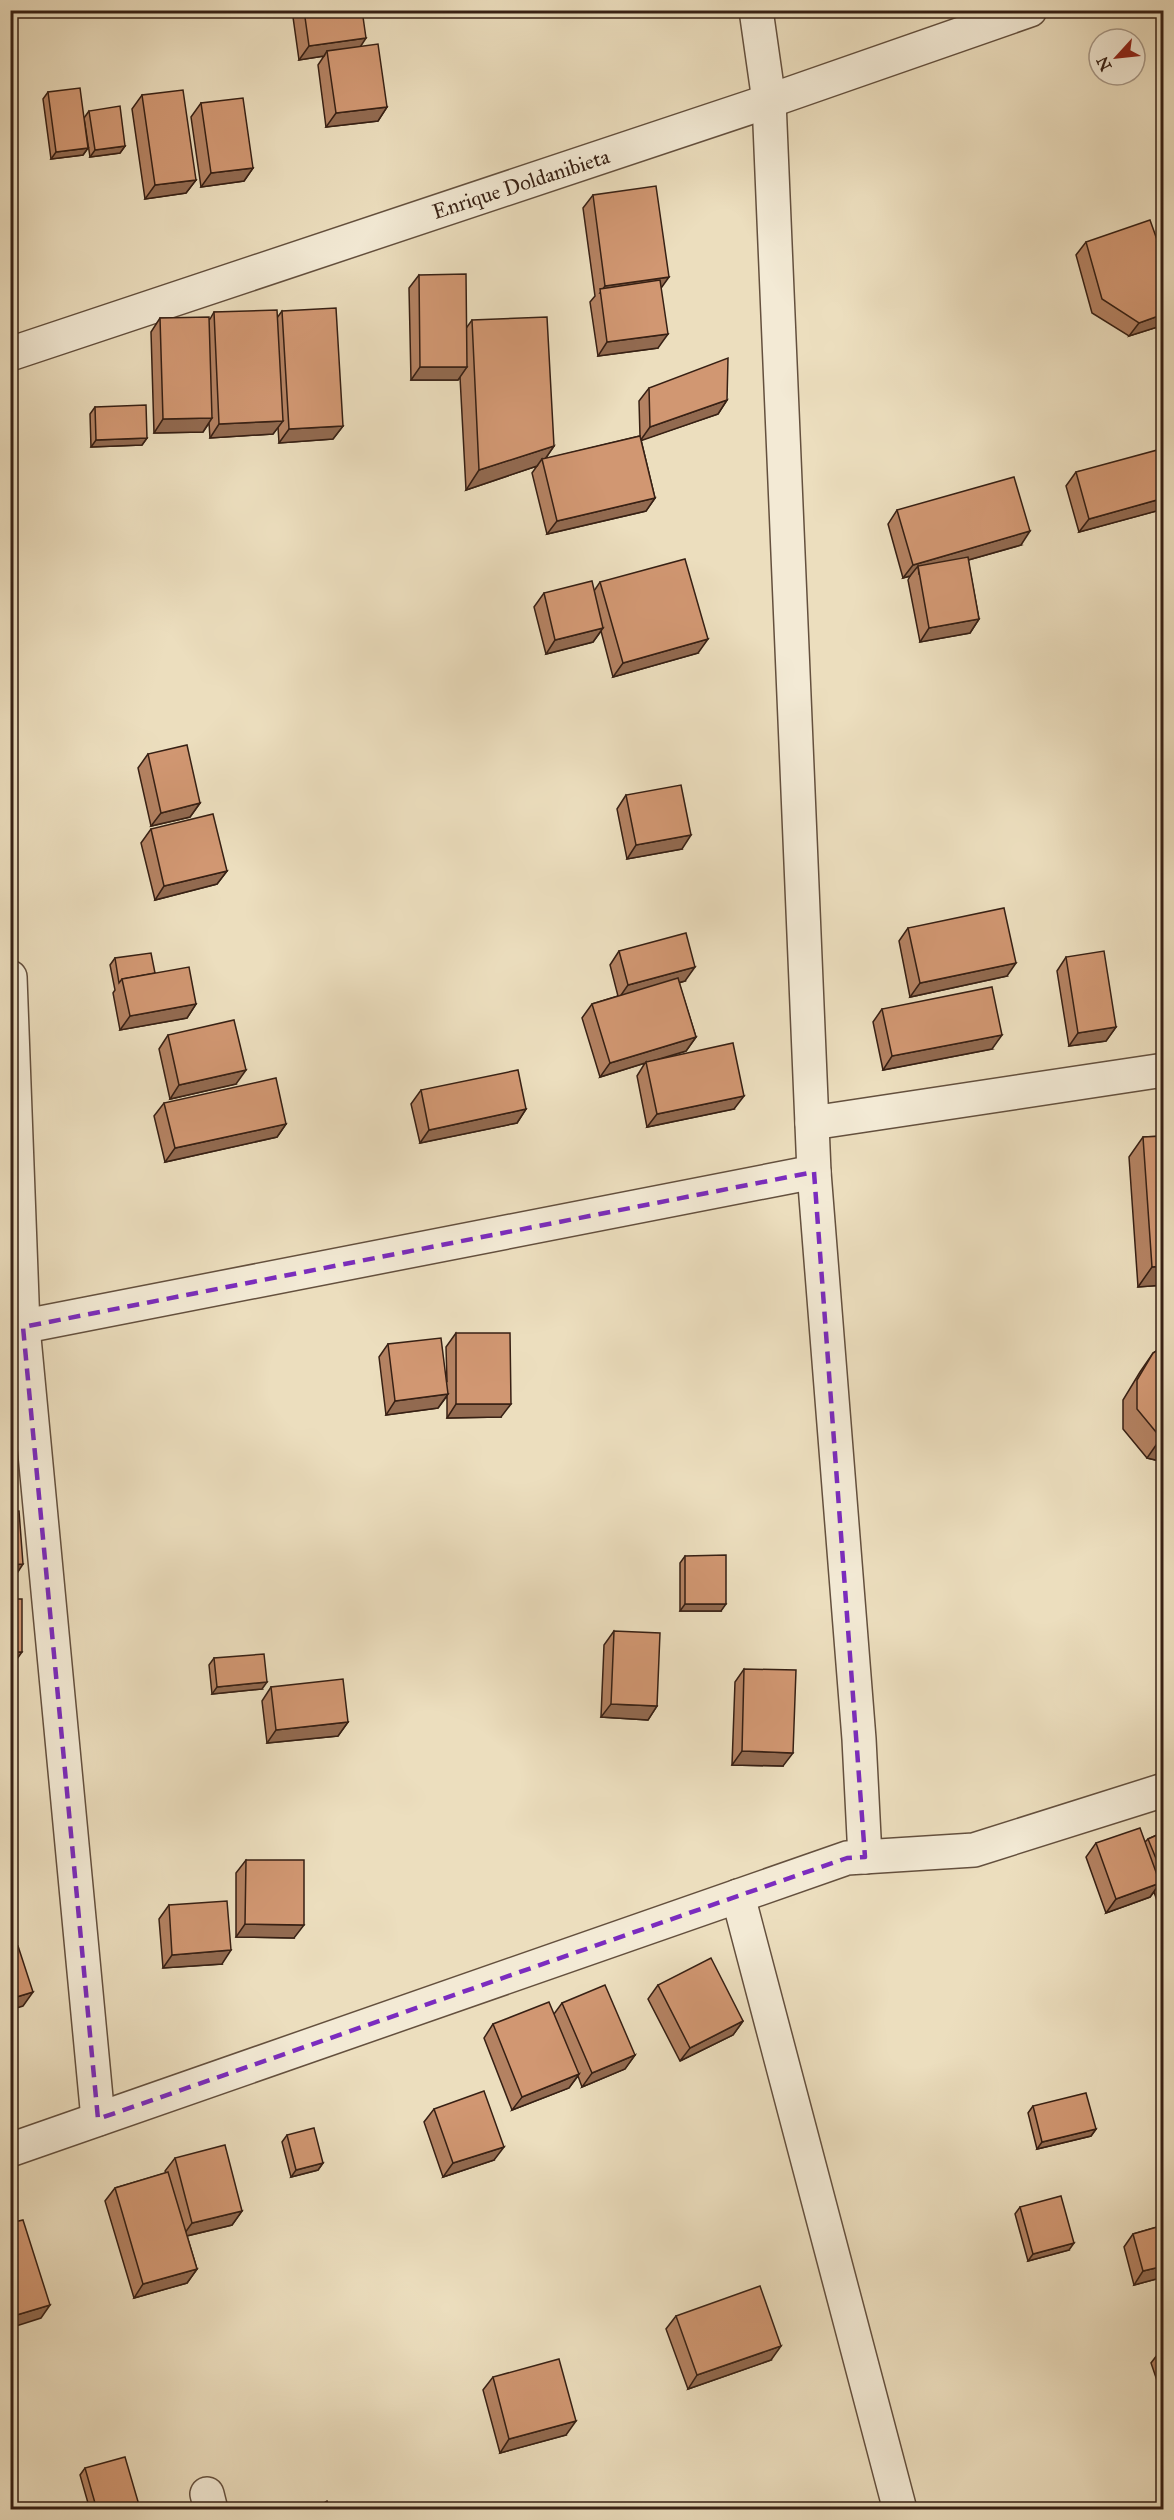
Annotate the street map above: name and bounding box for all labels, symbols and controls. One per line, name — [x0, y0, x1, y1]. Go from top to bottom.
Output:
north arrow — [1087, 27, 1147, 87]
text: N — [1092, 53, 1116, 74]
street label: Enrique Doldanibieta — [429, 143, 613, 225]

